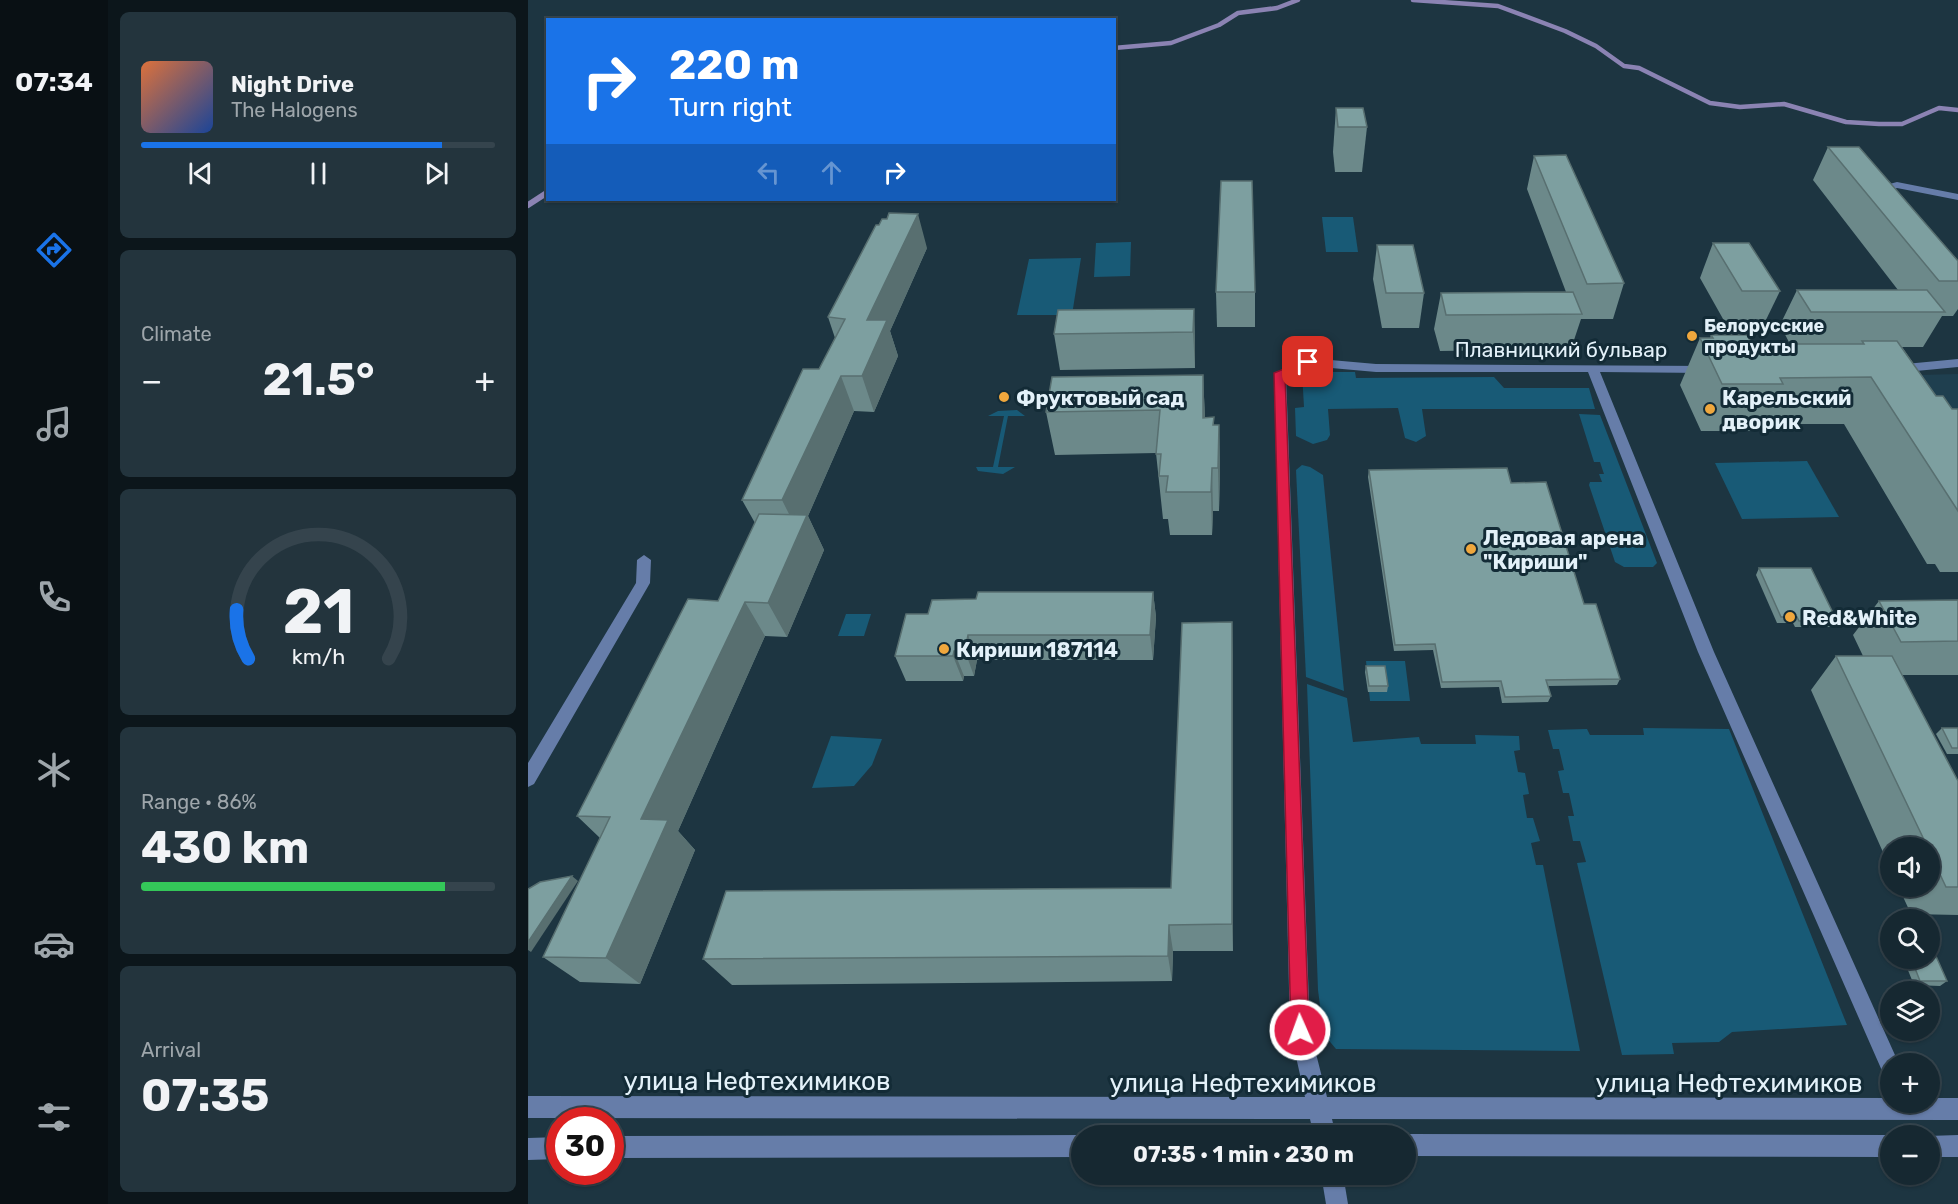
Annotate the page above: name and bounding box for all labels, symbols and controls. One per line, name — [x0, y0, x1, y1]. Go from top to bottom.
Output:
text: 220 m — [669, 40, 800, 90]
icon: right — [570, 42, 648, 120]
text: 07:34 — [15, 66, 93, 98]
text: Night Drive — [231, 71, 354, 98]
text: Turn right — [669, 91, 792, 123]
text: The Halogens — [231, 98, 358, 122]
icon: left — [752, 156, 785, 189]
icon: ahead — [815, 156, 848, 189]
icon: right — [878, 156, 911, 189]
icon: previous — [184, 157, 217, 190]
icon: pause — [302, 157, 335, 190]
icon: next — [420, 157, 453, 190]
icon: directions — [33, 229, 75, 271]
place label: Белорусские продукты — [1704, 315, 1825, 358]
text: Climate — [141, 322, 212, 346]
marker: Белорусские продукты — [1685, 329, 1699, 343]
pin — [1282, 336, 1333, 387]
street label: Плавницкий бульвар — [1455, 337, 1667, 362]
icon: arrive — [1291, 345, 1324, 378]
text: 21.5° — [262, 353, 374, 406]
text: − — [141, 361, 162, 400]
text: + — [474, 361, 495, 400]
place label: Фруктовый сад — [1016, 385, 1184, 410]
place label: Карельский дворик — [1722, 385, 1852, 434]
marker: Фруктовый сад — [997, 390, 1011, 404]
marker: Карельский дворик — [1703, 402, 1717, 416]
icon: music — [33, 403, 75, 445]
place label: Ледовая арена "Кириши" — [1483, 525, 1644, 574]
marker: Ледовая арена "Кириши" — [1464, 542, 1478, 556]
text: 21 — [282, 575, 354, 649]
icon: phone — [33, 576, 75, 618]
place label: Red&White — [1802, 605, 1917, 630]
marker: Red&White — [1783, 610, 1797, 624]
place label: Кириши 187114 — [956, 637, 1118, 662]
marker: Кириши 187114 — [937, 642, 951, 656]
text: km/h — [291, 644, 345, 669]
icon: climate — [33, 749, 75, 791]
text: Range · 86% — [141, 790, 257, 814]
text: 430 km — [141, 821, 309, 874]
map controls — [1880, 837, 1940, 1185]
button: sound — [1880, 837, 1940, 897]
button: search — [1880, 909, 1940, 969]
icon: car — [33, 923, 75, 965]
button: layers — [1880, 981, 1940, 1041]
position arrow — [1268, 998, 1332, 1062]
text: Arrival — [141, 1038, 201, 1062]
button: + — [1880, 1053, 1940, 1113]
street label: улица Нефтехимиков — [623, 1066, 891, 1097]
street label: улица Нефтехимиков — [1109, 1068, 1377, 1099]
street label: улица Нефтехимиков — [1595, 1068, 1863, 1099]
text: 07:35 — [141, 1069, 269, 1122]
icon: filters — [33, 1096, 75, 1138]
speed limit sign: 30 — [546, 1107, 624, 1185]
button: − — [1880, 1125, 1940, 1185]
text: 07:35 · 1 min · 230 m — [1133, 1141, 1354, 1168]

